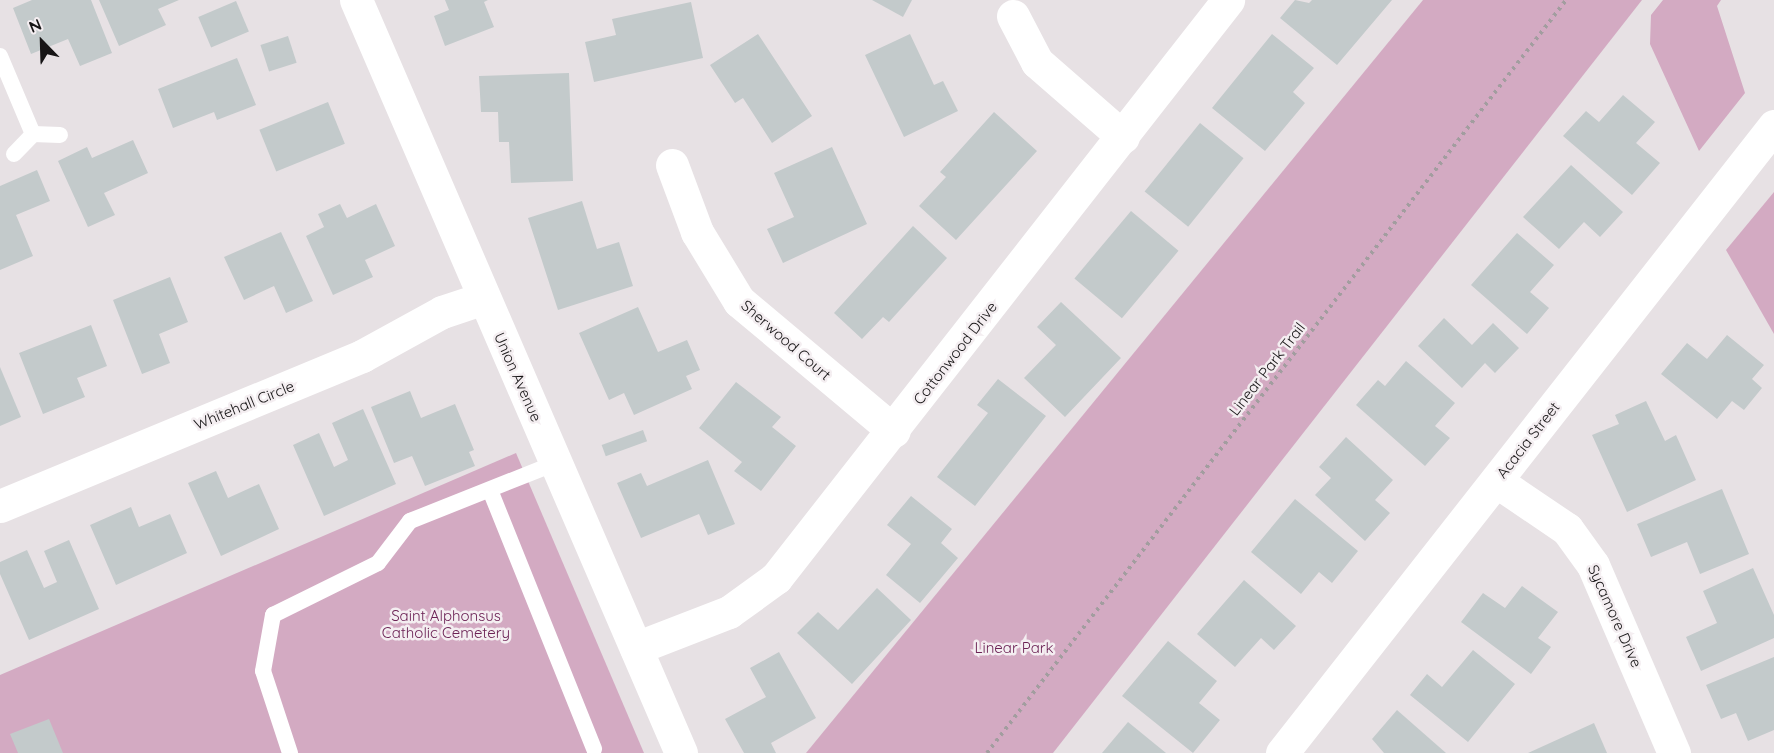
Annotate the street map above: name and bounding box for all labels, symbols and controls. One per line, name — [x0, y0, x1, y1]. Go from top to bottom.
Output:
north arrow — [12, 12, 72, 72]
text: N — [26, 14, 44, 37]
street label: Sherwood Court — [738, 296, 834, 384]
street label: Cottonwood Drive — [909, 298, 1001, 408]
street label: Linear Park Trail — [1225, 319, 1309, 419]
street label: Union Avenue — [490, 330, 546, 424]
street label: Whitehall Circle — [191, 377, 297, 433]
street label: Acacia Street — [1493, 398, 1563, 482]
street label: Sycamore Drive — [1584, 562, 1646, 670]
park label: Saint Alphonsus Catholic Cemetery — [382, 606, 510, 641]
park label: Linear Park — [974, 639, 1054, 657]

